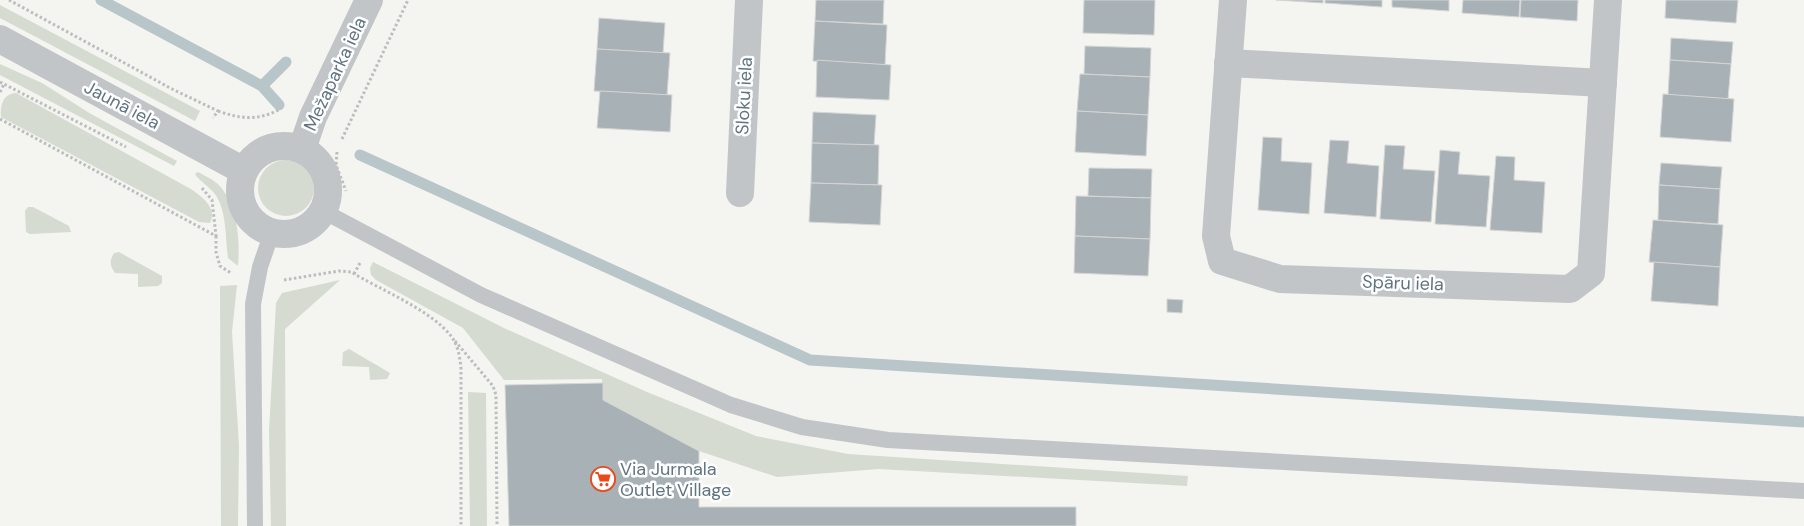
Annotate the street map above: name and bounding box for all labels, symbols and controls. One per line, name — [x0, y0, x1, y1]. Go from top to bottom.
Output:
street label: Mežaparka iela — [298, 13, 372, 135]
street label: Sloku iela — [730, 57, 758, 135]
street label: Jaunā iela — [80, 75, 164, 135]
street label: Spāru iela — [1362, 270, 1444, 296]
place label: Via Jurmala Outlet Village — [620, 457, 731, 502]
supermarket icon: Via Jurmala Outlet Village — [590, 466, 616, 492]

